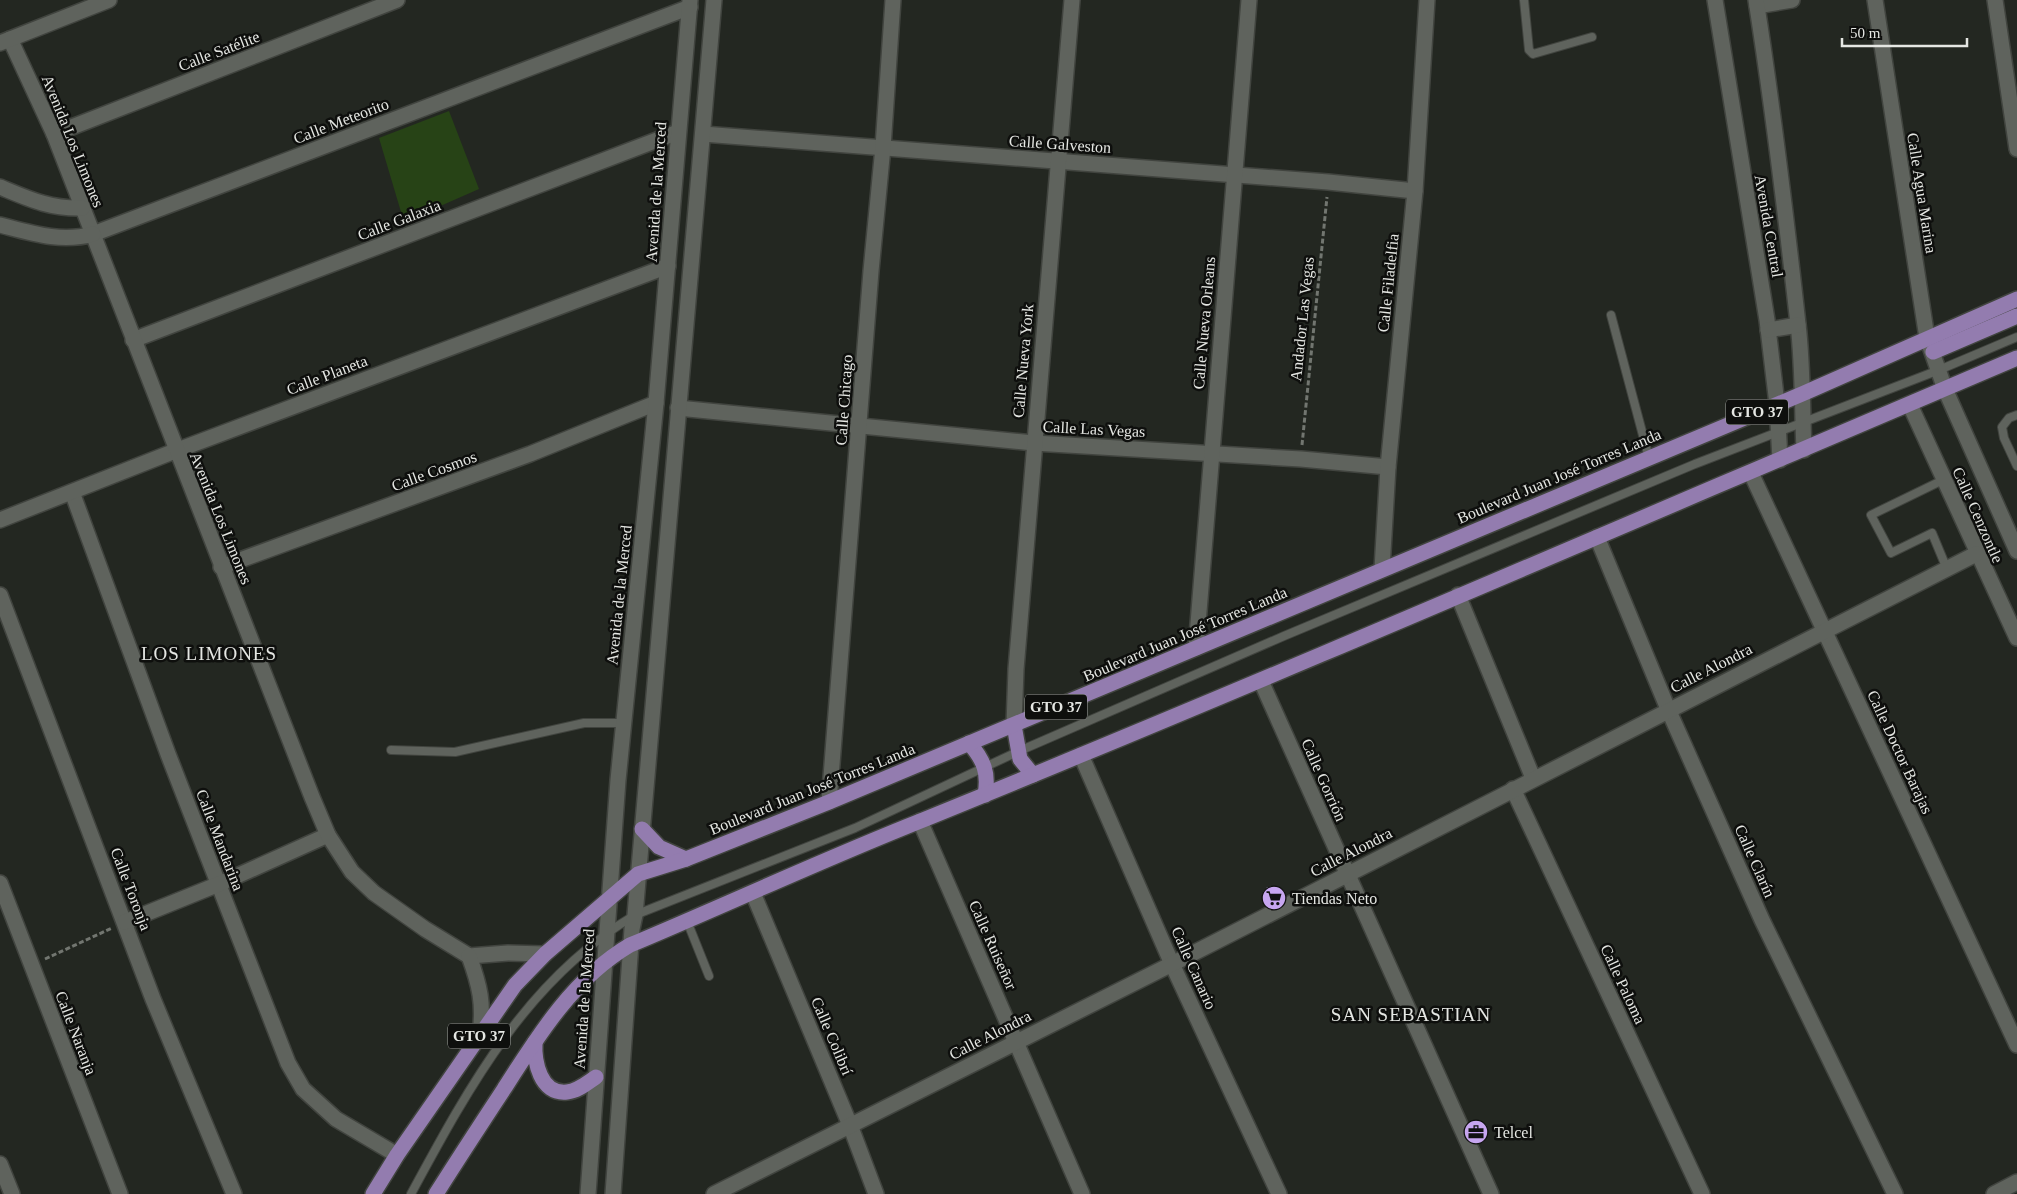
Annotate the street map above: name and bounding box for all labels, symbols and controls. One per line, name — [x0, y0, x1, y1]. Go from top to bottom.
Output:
scale bar — [1842, 15, 1967, 47]
text: 50 m — [1850, 25, 1881, 41]
street label: Calle Satélite — [176, 28, 262, 74]
street label: Avenida Los Limones — [39, 72, 107, 210]
street label: Calle Meteorito — [291, 95, 391, 147]
street label: Avenida de la Merced — [643, 121, 669, 263]
street label: Calle Galveston — [1008, 132, 1112, 156]
street label: Calle Agua Marina — [1903, 132, 1940, 255]
street label: Avenida Central — [1752, 173, 1787, 279]
street label: Calle Galaxia — [355, 196, 443, 244]
street label: Calle Filadelfia — [1374, 233, 1402, 333]
street label: Calle Nueva Orleans — [1190, 256, 1218, 390]
street label: Andador Las Vegas — [1287, 256, 1318, 382]
street label: Calle Nueva York — [1010, 303, 1036, 419]
street label: Calle Planeta — [284, 352, 370, 398]
street label: Calle Chicago — [832, 354, 857, 446]
road number: GTO 37 — [1726, 400, 1788, 424]
street label: Calle Las Vegas — [1042, 418, 1146, 441]
street label: Boulevard Juan José Torres Landa — [1454, 425, 1664, 527]
street label: Calle Cosmos — [389, 448, 479, 494]
street label: Avenida Los Limones — [187, 449, 255, 587]
street label: Calle Cenzontle — [1949, 465, 2007, 565]
street label: Avenida de la Merced — [603, 524, 635, 666]
street label: Boulevard Juan José Torres Landa — [1080, 583, 1290, 685]
street label: Calle Alondra — [1667, 640, 1755, 696]
district label: LOS LIMONES — [141, 643, 277, 664]
street label: Calle Doctor Barajas — [1863, 688, 1936, 817]
road number: GTO 37 — [1025, 694, 1087, 720]
street label: Calle Gorrión — [1298, 736, 1350, 824]
street label: Boulevard Juan José Torres Landa — [707, 740, 917, 838]
street label: Calle Mandarina — [193, 787, 247, 893]
street label: Calle Clarín — [1731, 822, 1779, 900]
street label: Calle Alondra — [1307, 824, 1395, 880]
street label: Calle Toronja — [107, 845, 155, 933]
supermarket icon: Tiendas Neto — [1261, 885, 1287, 911]
place label: Tiendas Neto — [1292, 890, 1377, 907]
street label: Calle Ruiseñor — [966, 898, 1020, 993]
street label: Calle Canario — [1168, 924, 1220, 1012]
street label: Avenida de la Merced — [571, 928, 597, 1070]
street label: Calle Paloma — [1597, 942, 1649, 1026]
street label: Calle Naranja — [51, 989, 100, 1078]
street label: Calle Colibrí — [808, 994, 856, 1078]
district label: SAN SEBASTIAN — [1331, 1004, 1491, 1025]
street label: Calle Alondra — [946, 1007, 1034, 1063]
road number: GTO 37 — [448, 1024, 510, 1048]
office icon: Telcel — [1463, 1119, 1489, 1145]
place label: Telcel — [1494, 1124, 1533, 1141]

